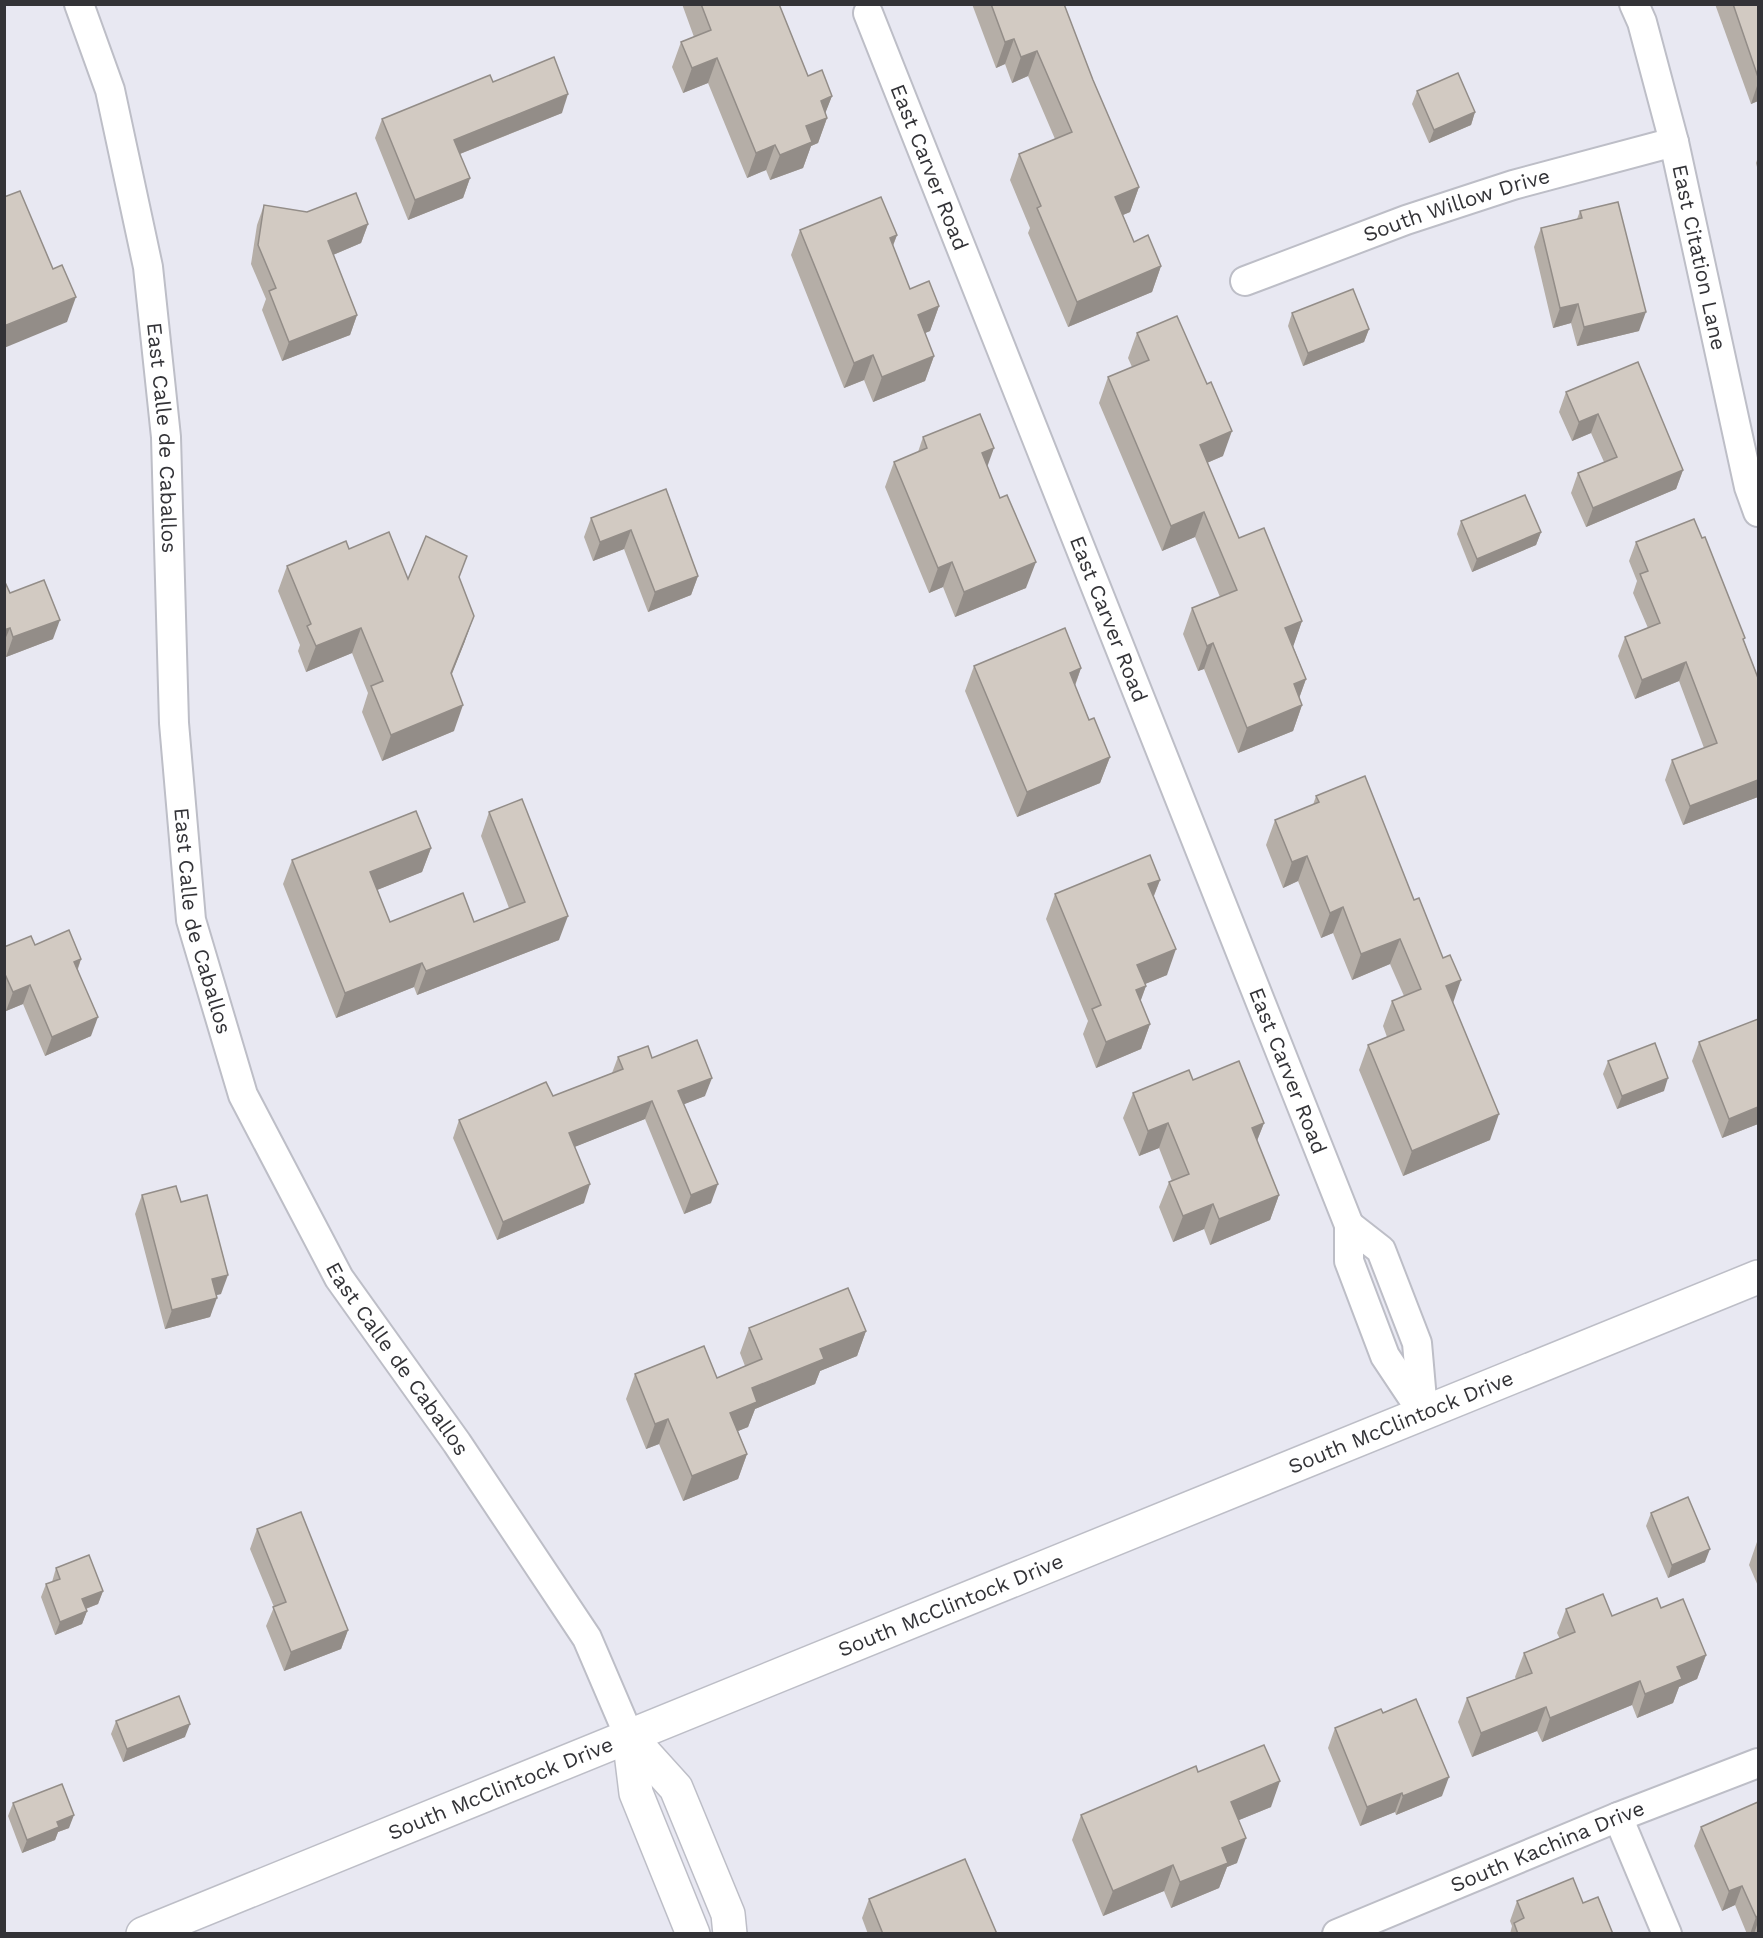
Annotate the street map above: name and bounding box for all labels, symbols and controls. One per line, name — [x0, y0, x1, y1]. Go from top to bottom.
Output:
street label: East Carver Road — [885, 80, 974, 254]
street label: East Citation Lane — [1667, 162, 1732, 353]
street label: South Willow Drive — [1360, 163, 1553, 247]
street label: East Calle de Caballos — [142, 321, 182, 553]
street label: East Carver Road — [1065, 532, 1153, 706]
street label: East Calle de Caballos — [169, 806, 237, 1037]
street label: East Carver Road — [1244, 984, 1332, 1157]
street label: East Calle de Caballos — [321, 1258, 475, 1460]
street label: South McClintock Drive — [1284, 1365, 1517, 1479]
street label: South McClintock Drive — [834, 1548, 1067, 1662]
street label: South McClintock Drive — [384, 1731, 617, 1845]
street label: South Kachina Drive — [1447, 1795, 1648, 1897]

